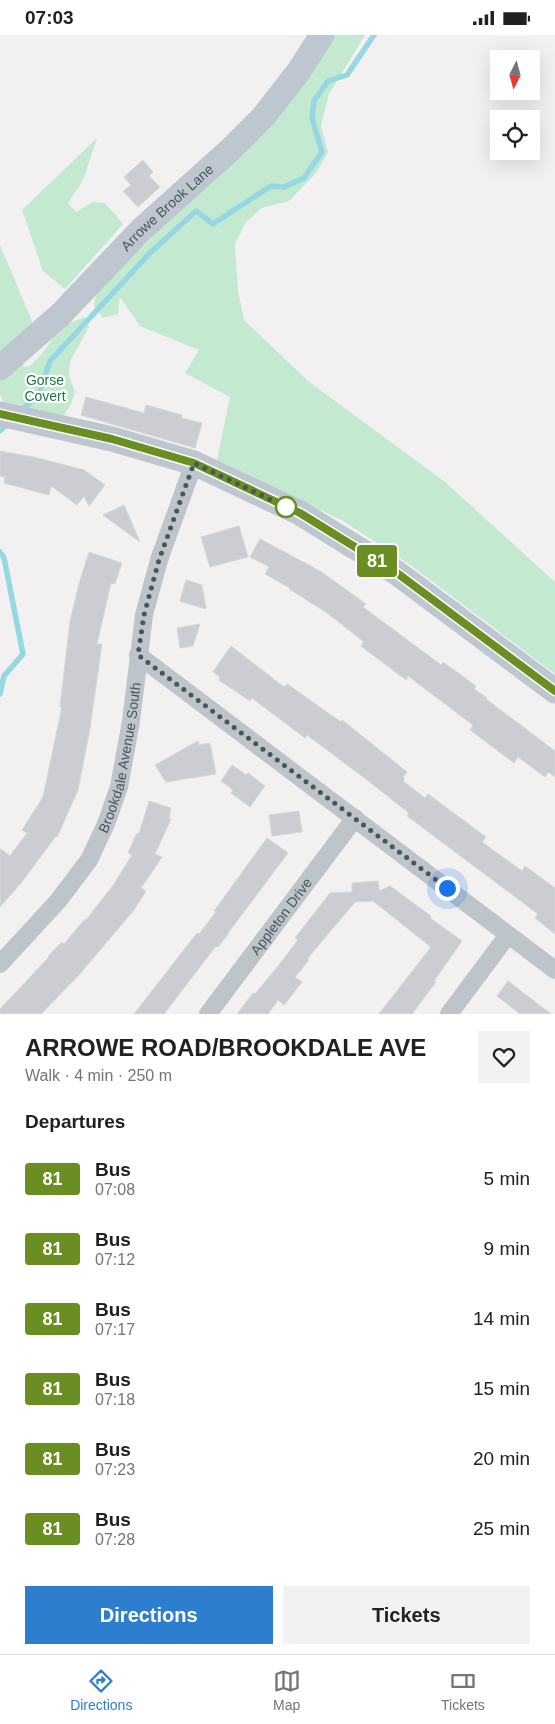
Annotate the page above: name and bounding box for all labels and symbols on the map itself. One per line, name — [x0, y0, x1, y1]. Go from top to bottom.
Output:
north arrow — [490, 50, 540, 100]
street label: Arrowe Brook Lane — [118, 161, 217, 254]
park label: Gorse Covert — [24, 372, 66, 404]
unlabelled marker — [275, 496, 297, 518]
line badge: 81 — [354, 545, 400, 577]
street label: Brookdale Avenue South — [95, 681, 144, 835]
street label: Appleton Drive — [247, 875, 315, 958]
your location — [435, 876, 460, 901]

